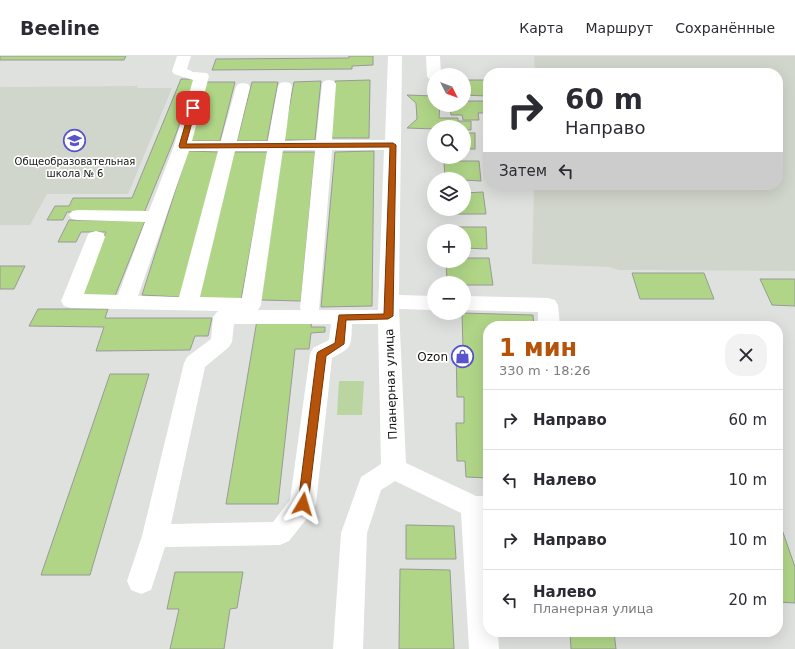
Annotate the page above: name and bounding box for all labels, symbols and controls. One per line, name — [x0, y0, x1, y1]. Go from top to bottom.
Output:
text: Beeline — [20, 17, 100, 39]
text: Карта — [519, 20, 563, 36]
text: Маршрут — [585, 20, 653, 36]
text: Сохранённые — [675, 20, 775, 36]
north arrow — [427, 68, 471, 112]
map controls — [427, 68, 471, 320]
text: 60 m — [565, 83, 643, 116]
icon: right — [499, 84, 551, 136]
pin — [176, 91, 210, 125]
icon: arrive — [182, 97, 204, 119]
text: Направо — [565, 117, 645, 138]
button: search — [427, 120, 471, 164]
school or university icon: Общеобразовательная школа № 6 — [62, 128, 88, 154]
place label: Общеобразовательная школа № 6 — [15, 156, 135, 179]
icon: left — [555, 160, 577, 182]
text: Затем — [499, 162, 547, 180]
button: layers — [427, 172, 471, 216]
button: + — [427, 224, 471, 268]
button: − — [427, 276, 471, 320]
street label: Планерная улица — [382, 328, 400, 440]
text: 1 мин — [499, 334, 577, 362]
button: close — [725, 334, 767, 376]
shop icon: Ozon — [450, 344, 476, 370]
place label: Ozon — [417, 350, 448, 364]
text: 330 m · 18:26 — [499, 363, 590, 378]
icon: right — [499, 409, 521, 431]
text: Направо — [533, 411, 607, 429]
text: 60 m — [729, 411, 767, 429]
icon: left — [499, 469, 521, 491]
text: Налево — [533, 471, 597, 489]
text: 10 m — [729, 471, 767, 489]
position arrow — [282, 483, 324, 525]
icon: right — [499, 529, 521, 551]
text: Направо — [533, 531, 607, 549]
text: 10 m — [729, 531, 767, 549]
text: Налево — [533, 583, 597, 601]
icon: left — [499, 589, 521, 611]
text: 20 m — [729, 591, 767, 609]
text: Планерная улица — [533, 601, 654, 616]

